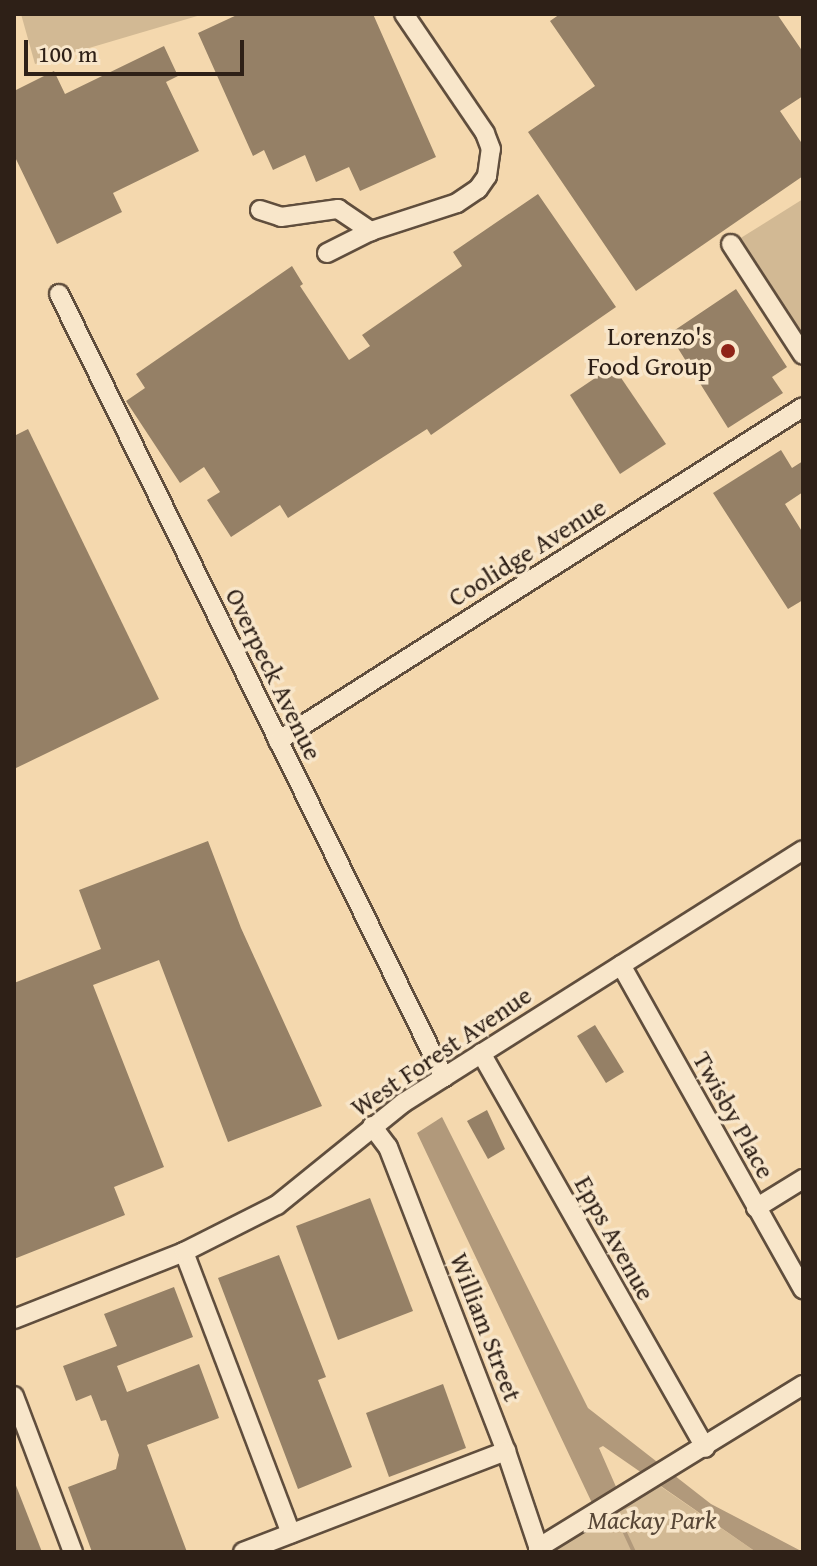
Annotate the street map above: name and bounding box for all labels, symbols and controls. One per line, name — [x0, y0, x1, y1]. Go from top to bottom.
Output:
scale bar — [28, 24, 248, 74]
text: 100 m — [38, 36, 98, 71]
place label: Lorenzo's Food Group — [587, 320, 712, 382]
marker: Lorenzo's Food Group — [719, 342, 737, 360]
street label: Coolidge Avenue — [442, 491, 612, 613]
street label: Overpeck Avenue — [219, 583, 329, 765]
street label: West Forest Avenue — [345, 979, 537, 1123]
street label: Twisby Place — [686, 1046, 782, 1184]
street label: Epps Avenue — [568, 1170, 662, 1306]
street label: William Street — [443, 1248, 529, 1406]
park label: Mackay Park — [588, 1504, 716, 1536]

